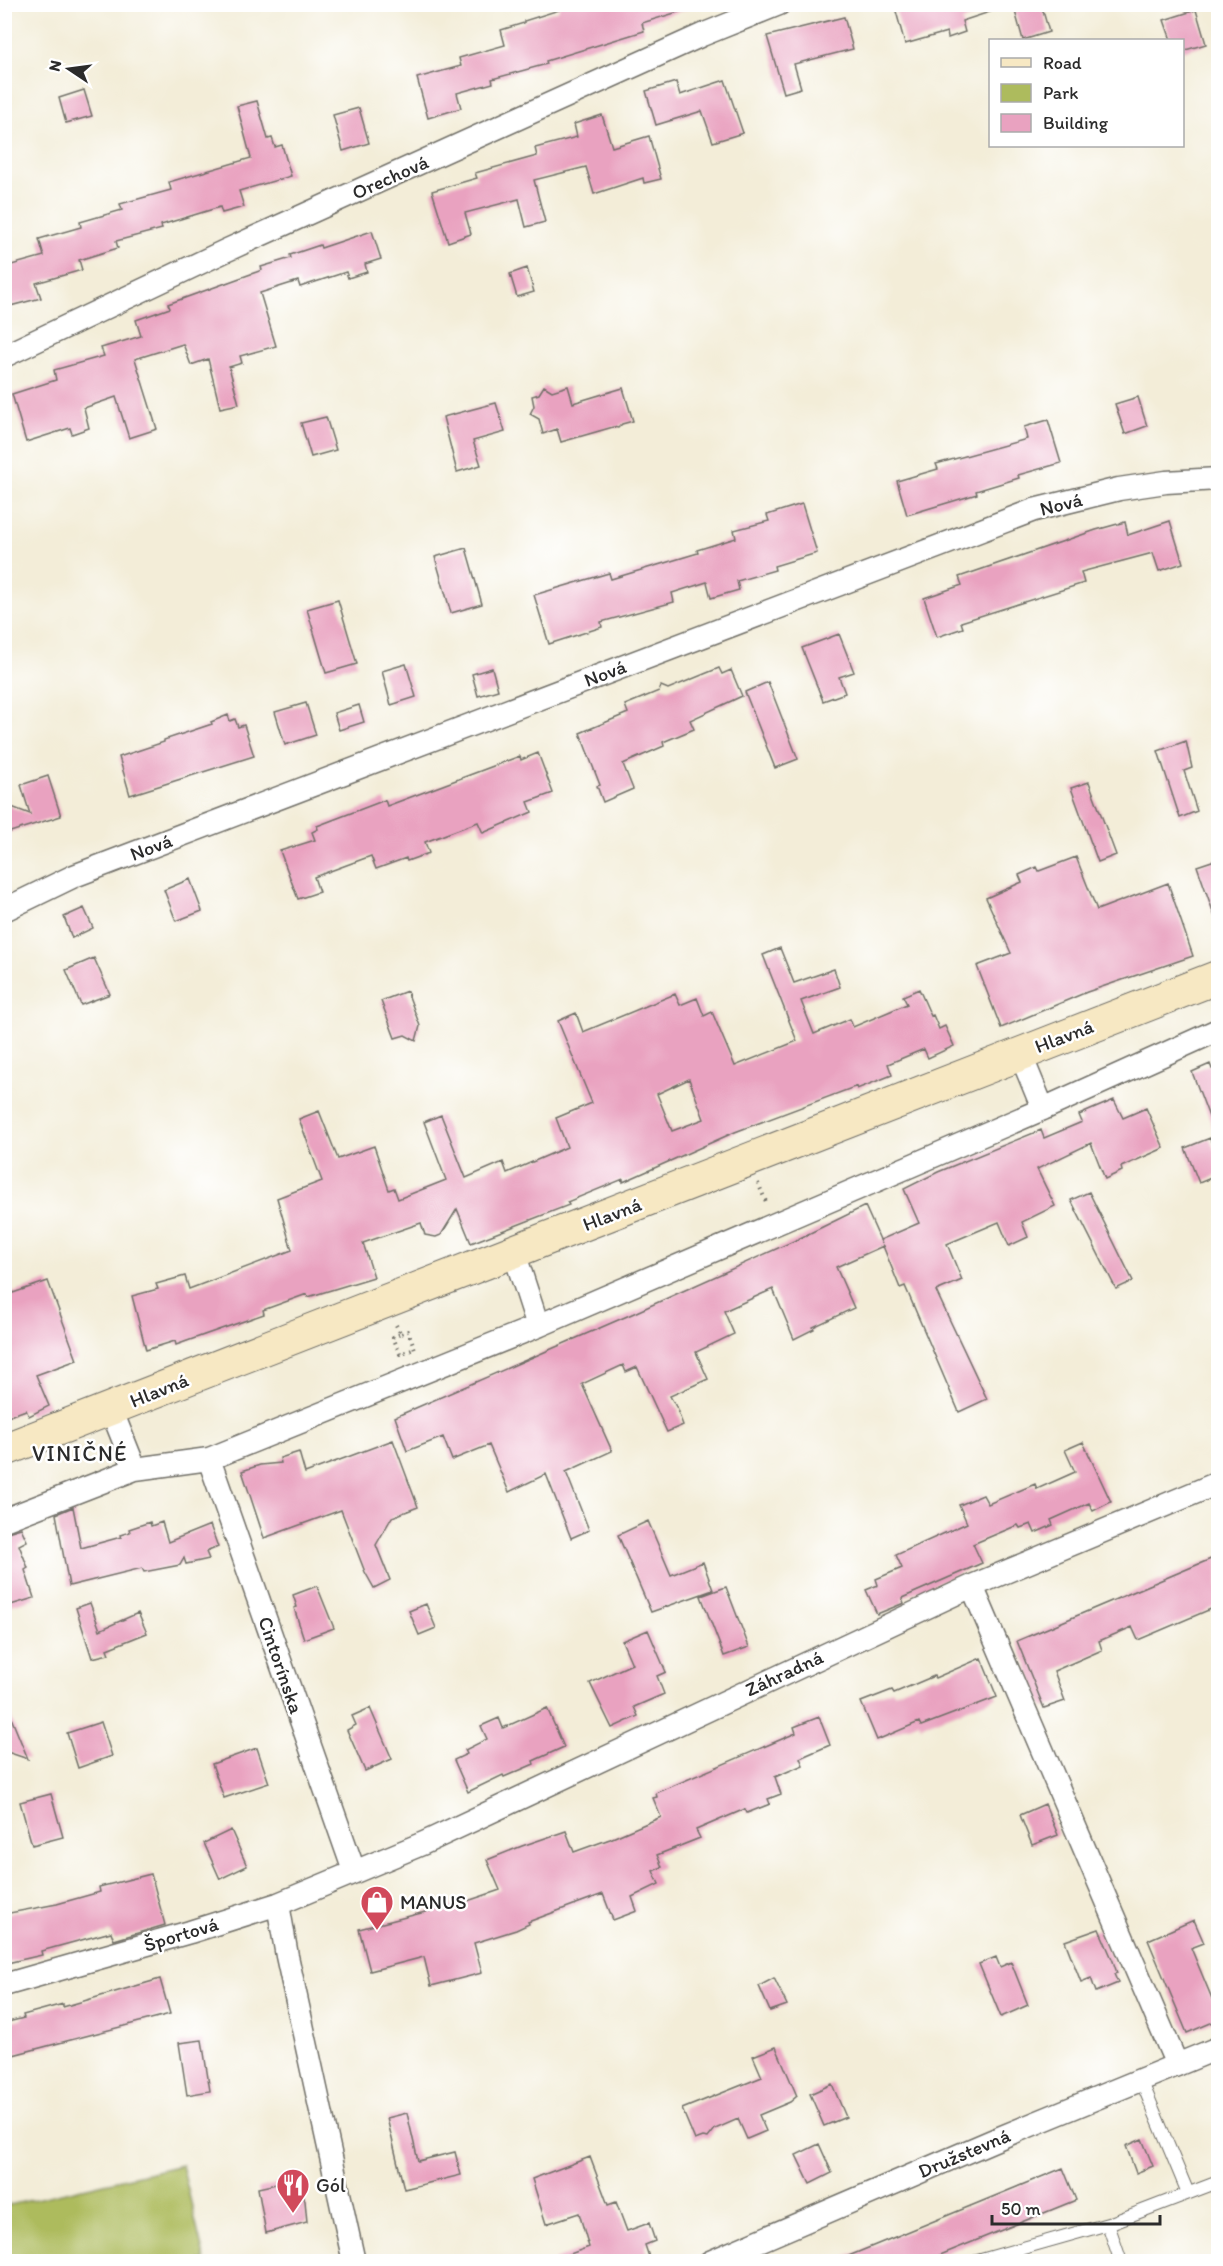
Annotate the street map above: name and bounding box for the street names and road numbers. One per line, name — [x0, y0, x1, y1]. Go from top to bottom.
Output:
street label: Orechová — [348, 149, 433, 205]
street label: Nová — [1037, 487, 1085, 521]
street label: Nová — [580, 654, 630, 692]
street label: Nová — [126, 828, 176, 866]
street label: Hlavná — [1031, 1014, 1097, 1058]
street label: Hlavná — [579, 1192, 645, 1236]
street label: Hlavná — [126, 1367, 192, 1413]
street label: Cintorínska — [253, 1613, 309, 1717]
street label: Záhradná — [741, 1644, 827, 1701]
street label: Športová — [141, 1911, 222, 1957]
street label: Družstevná — [914, 2123, 1014, 2183]

